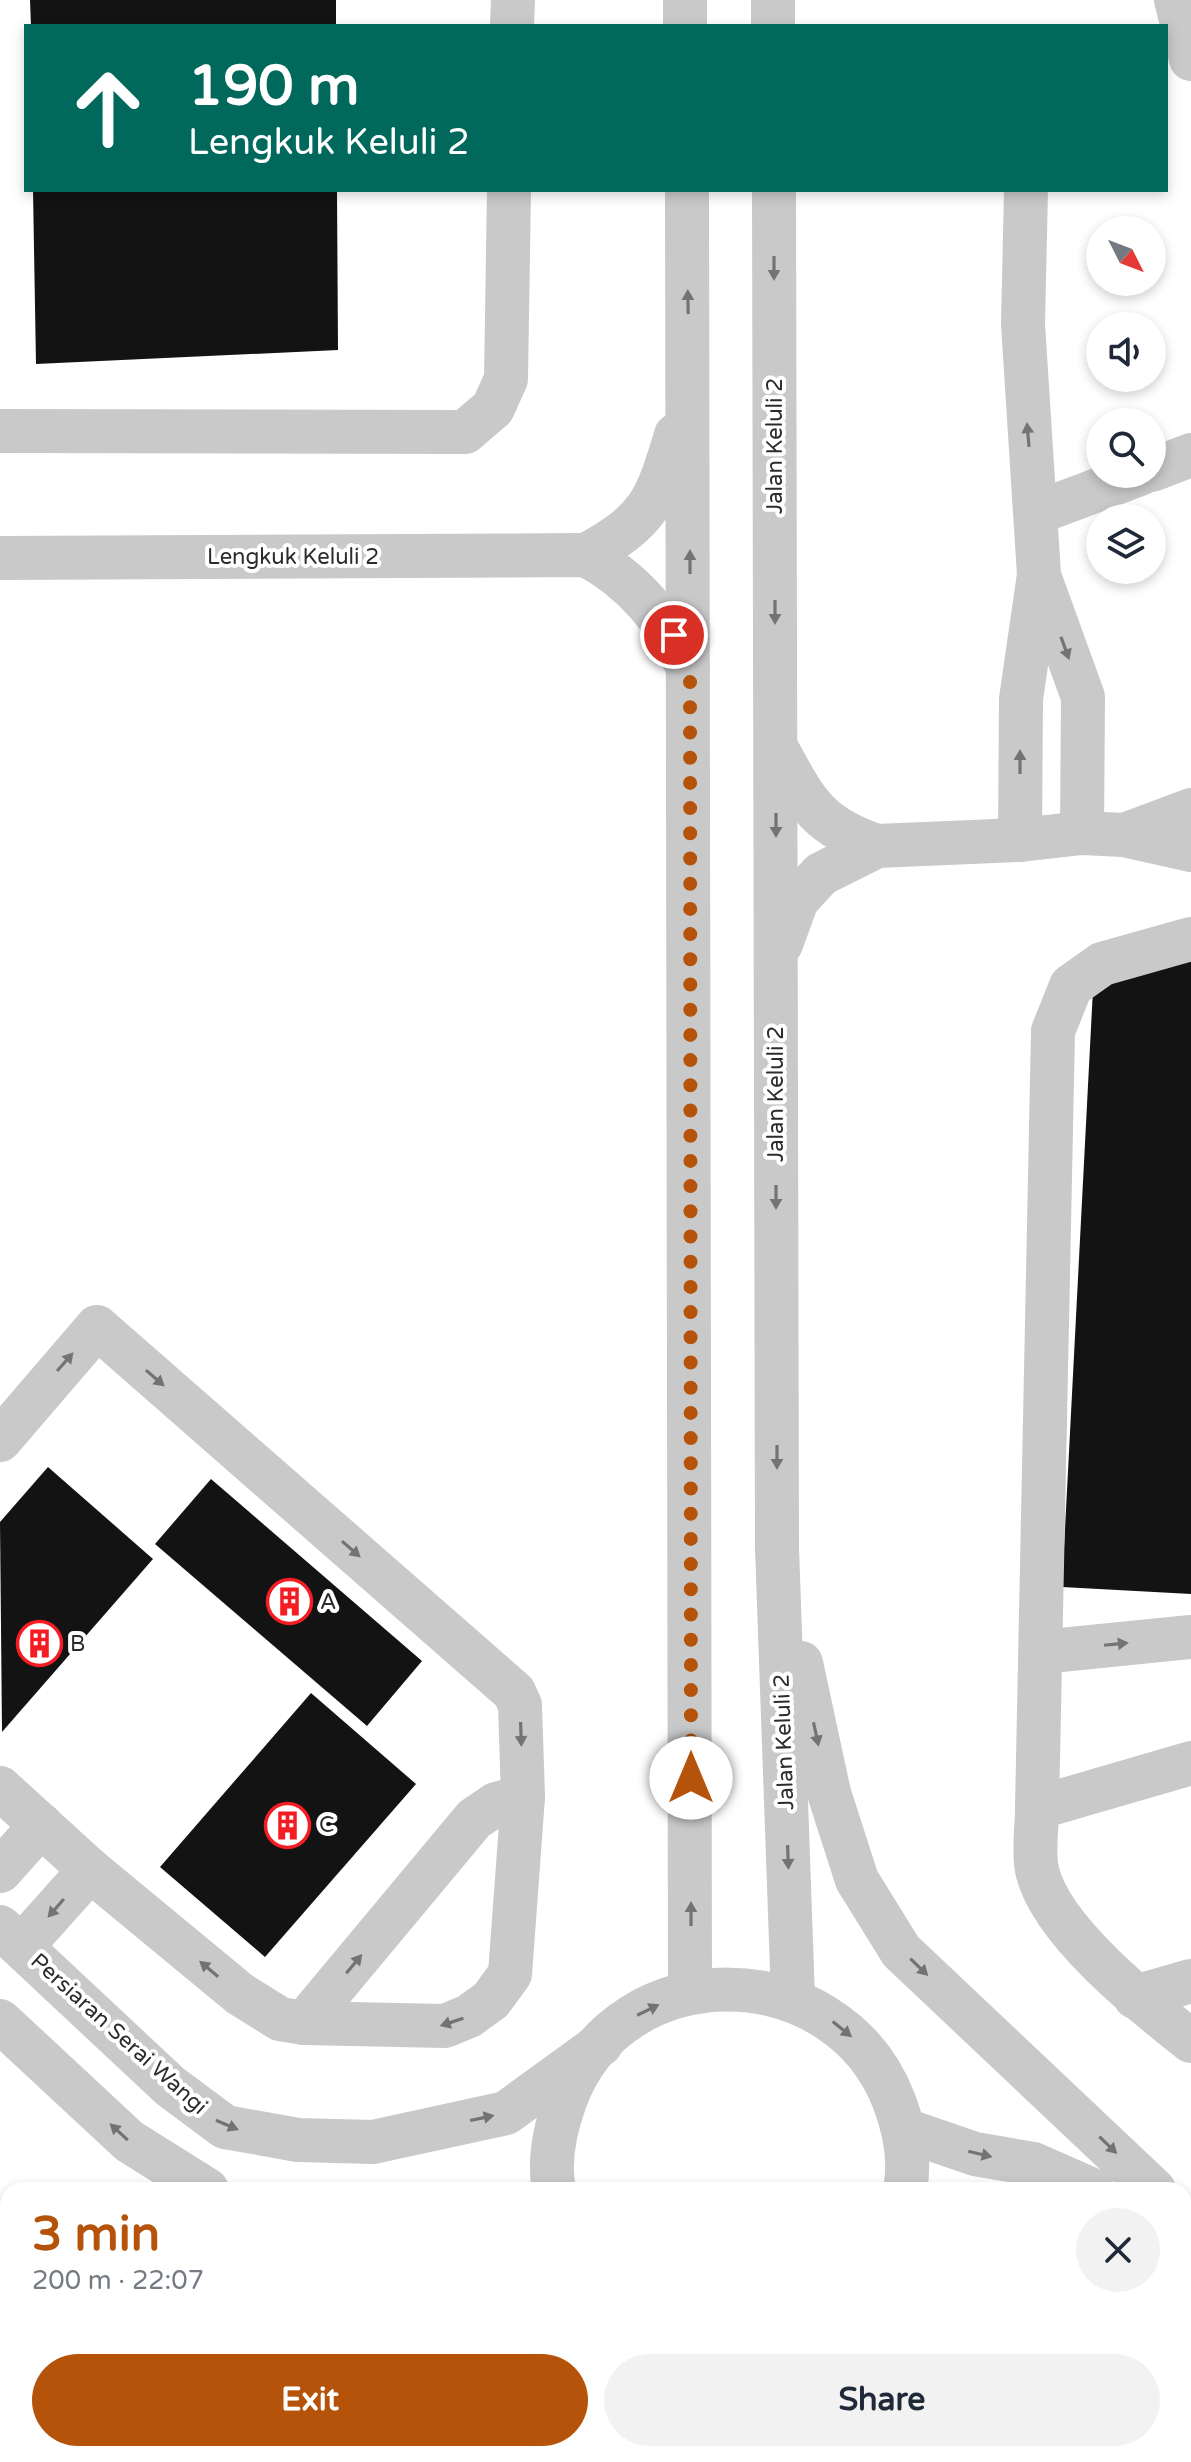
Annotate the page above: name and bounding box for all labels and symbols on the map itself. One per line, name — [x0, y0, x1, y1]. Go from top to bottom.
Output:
north arrow — [1086, 216, 1166, 296]
one-way arrow — [768, 256, 780, 281]
one-way arrow — [682, 289, 694, 314]
street label: Jalan Keluli 2 — [762, 378, 788, 514]
one-way arrow — [1021, 422, 1034, 447]
street label: Lengkuk Keluli 2 — [207, 544, 379, 570]
one-way arrow — [684, 549, 696, 574]
one-way arrow — [769, 600, 781, 625]
pin — [640, 601, 708, 669]
one-way arrow — [1059, 637, 1072, 661]
one-way arrow — [1014, 749, 1026, 774]
one-way arrow — [770, 813, 782, 838]
street label: Jalan Keluli 2 — [763, 1026, 789, 1162]
one-way arrow — [770, 1185, 782, 1210]
one-way arrow — [56, 1353, 74, 1372]
one-way arrow — [145, 1369, 165, 1386]
one-way arrow — [771, 1445, 783, 1470]
one-way arrow — [341, 1540, 360, 1558]
building icon: A — [265, 1578, 313, 1626]
place label: A — [320, 1589, 336, 1615]
building icon: B — [15, 1620, 63, 1668]
place label: B — [70, 1631, 85, 1657]
one-way arrow — [1104, 1638, 1129, 1651]
street label: Jalan Keluli 2 — [769, 1674, 799, 1810]
one-way arrow — [810, 1721, 823, 1746]
one-way arrow — [515, 1722, 528, 1747]
position arrow — [649, 1736, 733, 1820]
building icon: C — [264, 1801, 312, 1849]
place label: C — [319, 1812, 334, 1838]
one-way arrow — [781, 1845, 794, 1870]
one-way arrow — [47, 1899, 65, 1918]
one-way arrow — [685, 1901, 697, 1926]
street label: Persiaran Serai Wangi — [26, 1948, 212, 2120]
one-way arrow — [345, 1954, 362, 1974]
one-way arrow — [909, 1958, 928, 1976]
one-way arrow — [199, 1961, 219, 1978]
one-way arrow — [637, 2003, 660, 2017]
one-way arrow — [440, 2016, 464, 2029]
one-way arrow — [832, 2021, 852, 2037]
one-way arrow — [469, 2111, 494, 2124]
one-way arrow — [215, 2118, 238, 2131]
one-way arrow — [110, 2123, 129, 2141]
one-way arrow — [1099, 2136, 1118, 2154]
one-way arrow — [967, 2148, 992, 2161]

